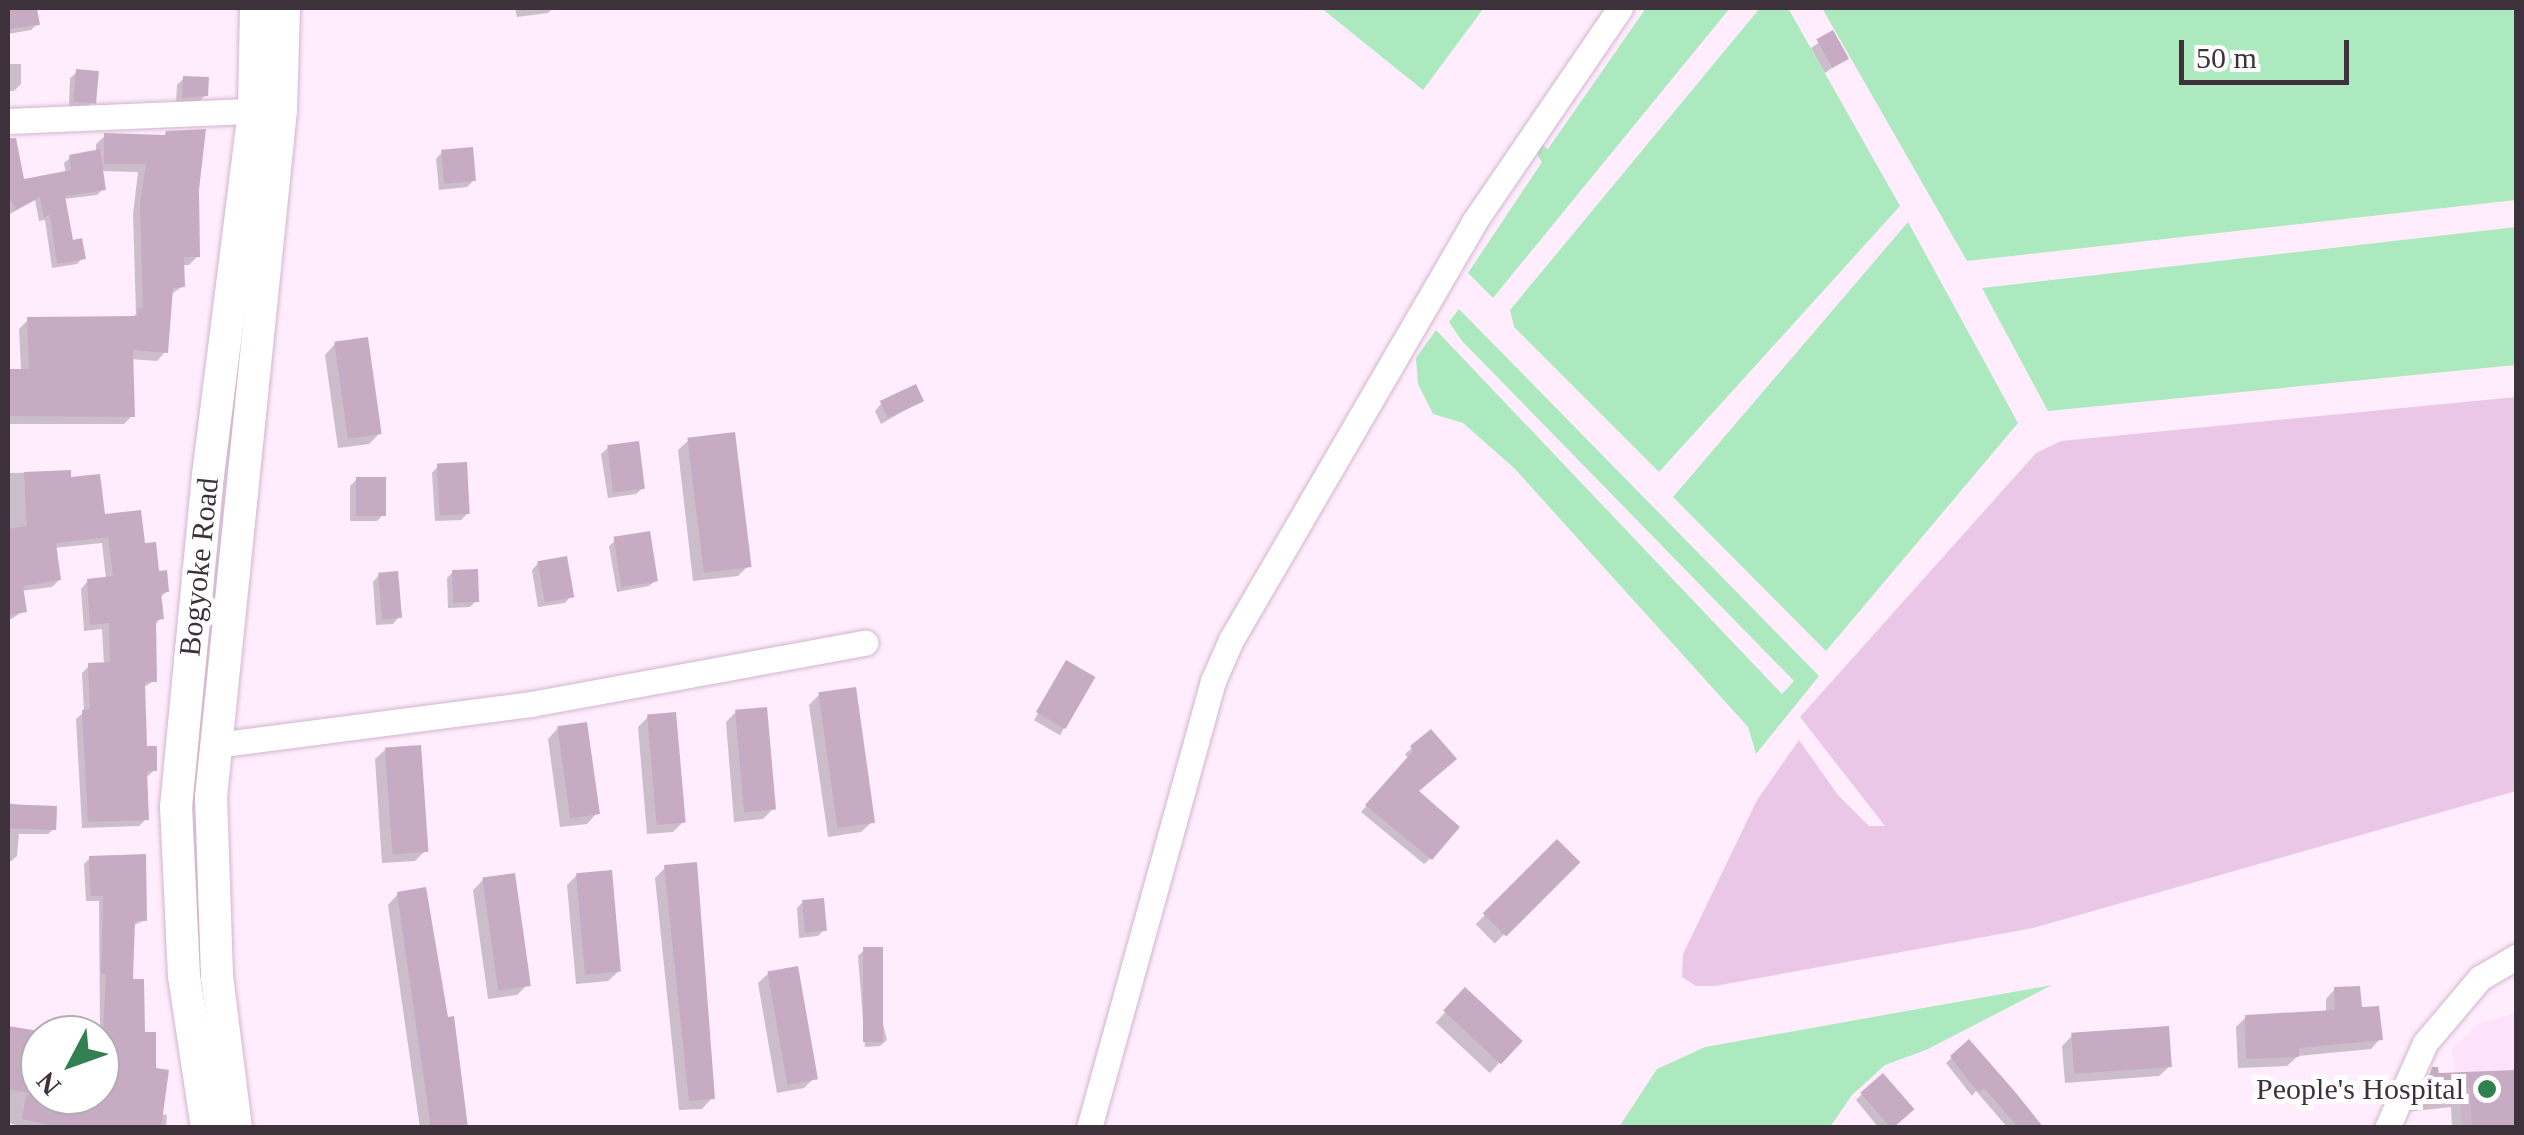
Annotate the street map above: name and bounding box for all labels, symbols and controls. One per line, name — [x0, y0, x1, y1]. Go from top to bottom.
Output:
scale bar — [2184, 20, 2354, 82]
text: 50 m — [2196, 41, 2257, 74]
street label: Bogyoke Road — [171, 464, 227, 670]
north arrow — [20, 1015, 120, 1115]
text: N — [30, 1066, 67, 1102]
place label: People's Hospital — [2224, 1071, 2464, 1107]
marker: People's Hospital — [2474, 1076, 2500, 1102]

